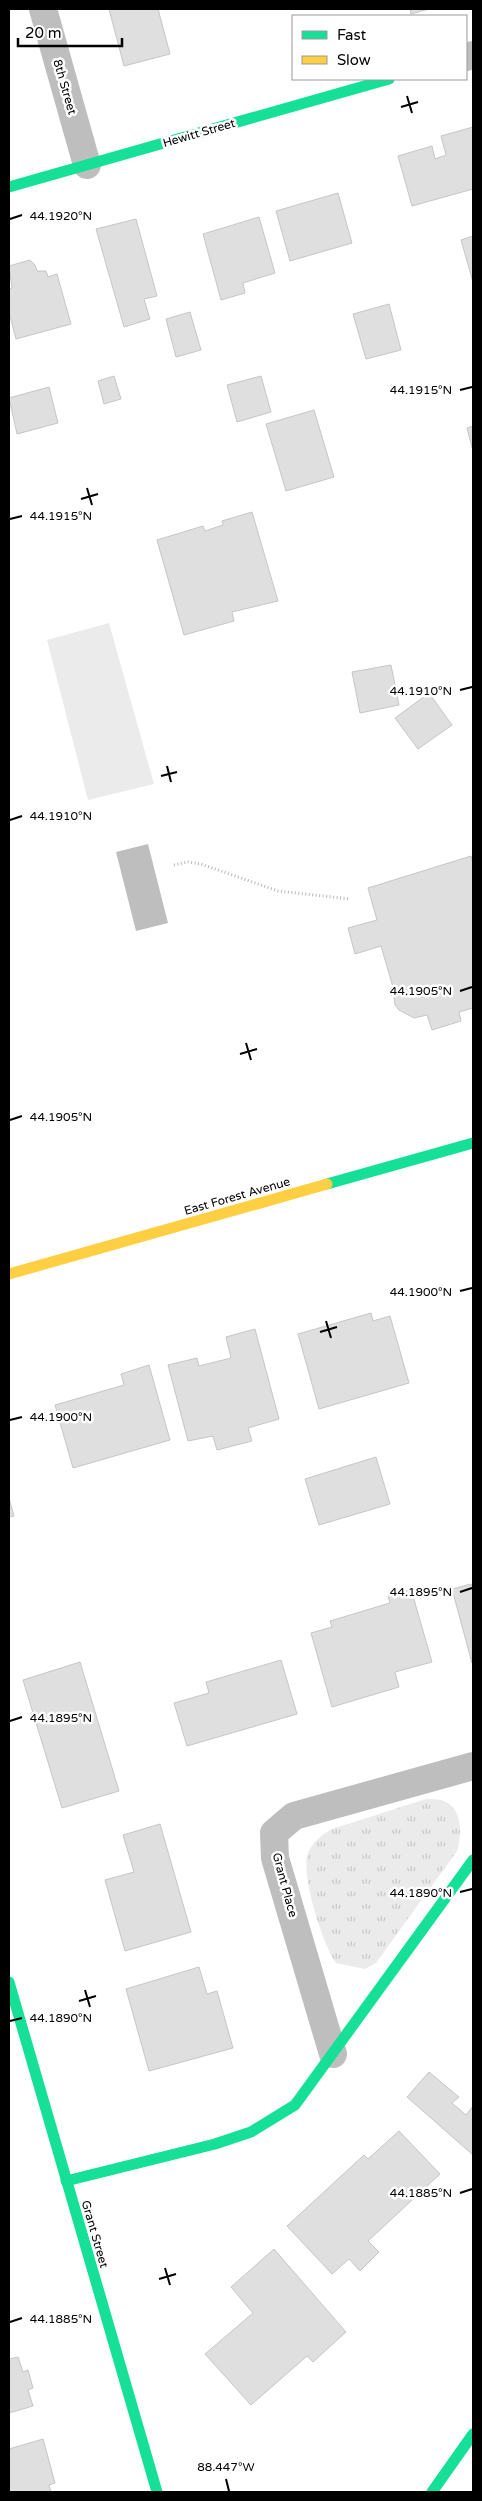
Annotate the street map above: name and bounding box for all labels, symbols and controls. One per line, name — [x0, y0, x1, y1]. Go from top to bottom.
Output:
scale bar — [18, 15, 121, 47]
legend — [292, 15, 467, 80]
text: 20 m — [25, 24, 62, 42]
text: Fast — [337, 26, 367, 44]
text: Slow — [337, 51, 371, 69]
street label: 8th Street — [50, 58, 80, 117]
street label: Hewitt Street — [161, 116, 237, 150]
text: 44.1920°N — [30, 209, 92, 223]
text: 44.1915°N — [390, 383, 452, 397]
text: 44.1915°N — [30, 509, 92, 523]
text: 44.1910°N — [390, 684, 452, 698]
text: 44.1910°N — [30, 809, 92, 823]
text: 44.1905°N — [390, 984, 452, 998]
text: 44.1905°N — [30, 1110, 92, 1124]
street label: East Forest Avenue — [182, 1174, 292, 1218]
text: 44.1900°N — [390, 1285, 452, 1299]
text: 44.1900°N — [30, 1410, 92, 1424]
text: 44.1895°N — [390, 1585, 452, 1599]
text: 44.1895°N — [30, 1711, 92, 1725]
street label: Grant Place — [270, 1851, 300, 1919]
text: 44.1890°N — [390, 1886, 452, 1900]
text: 44.1890°N — [30, 2011, 92, 2025]
text: 44.1885°N — [390, 2186, 452, 2200]
street label: Grant Street — [79, 2199, 111, 2270]
text: 44.1885°N — [30, 2312, 92, 2326]
text: 88.447°W — [197, 2460, 255, 2474]

